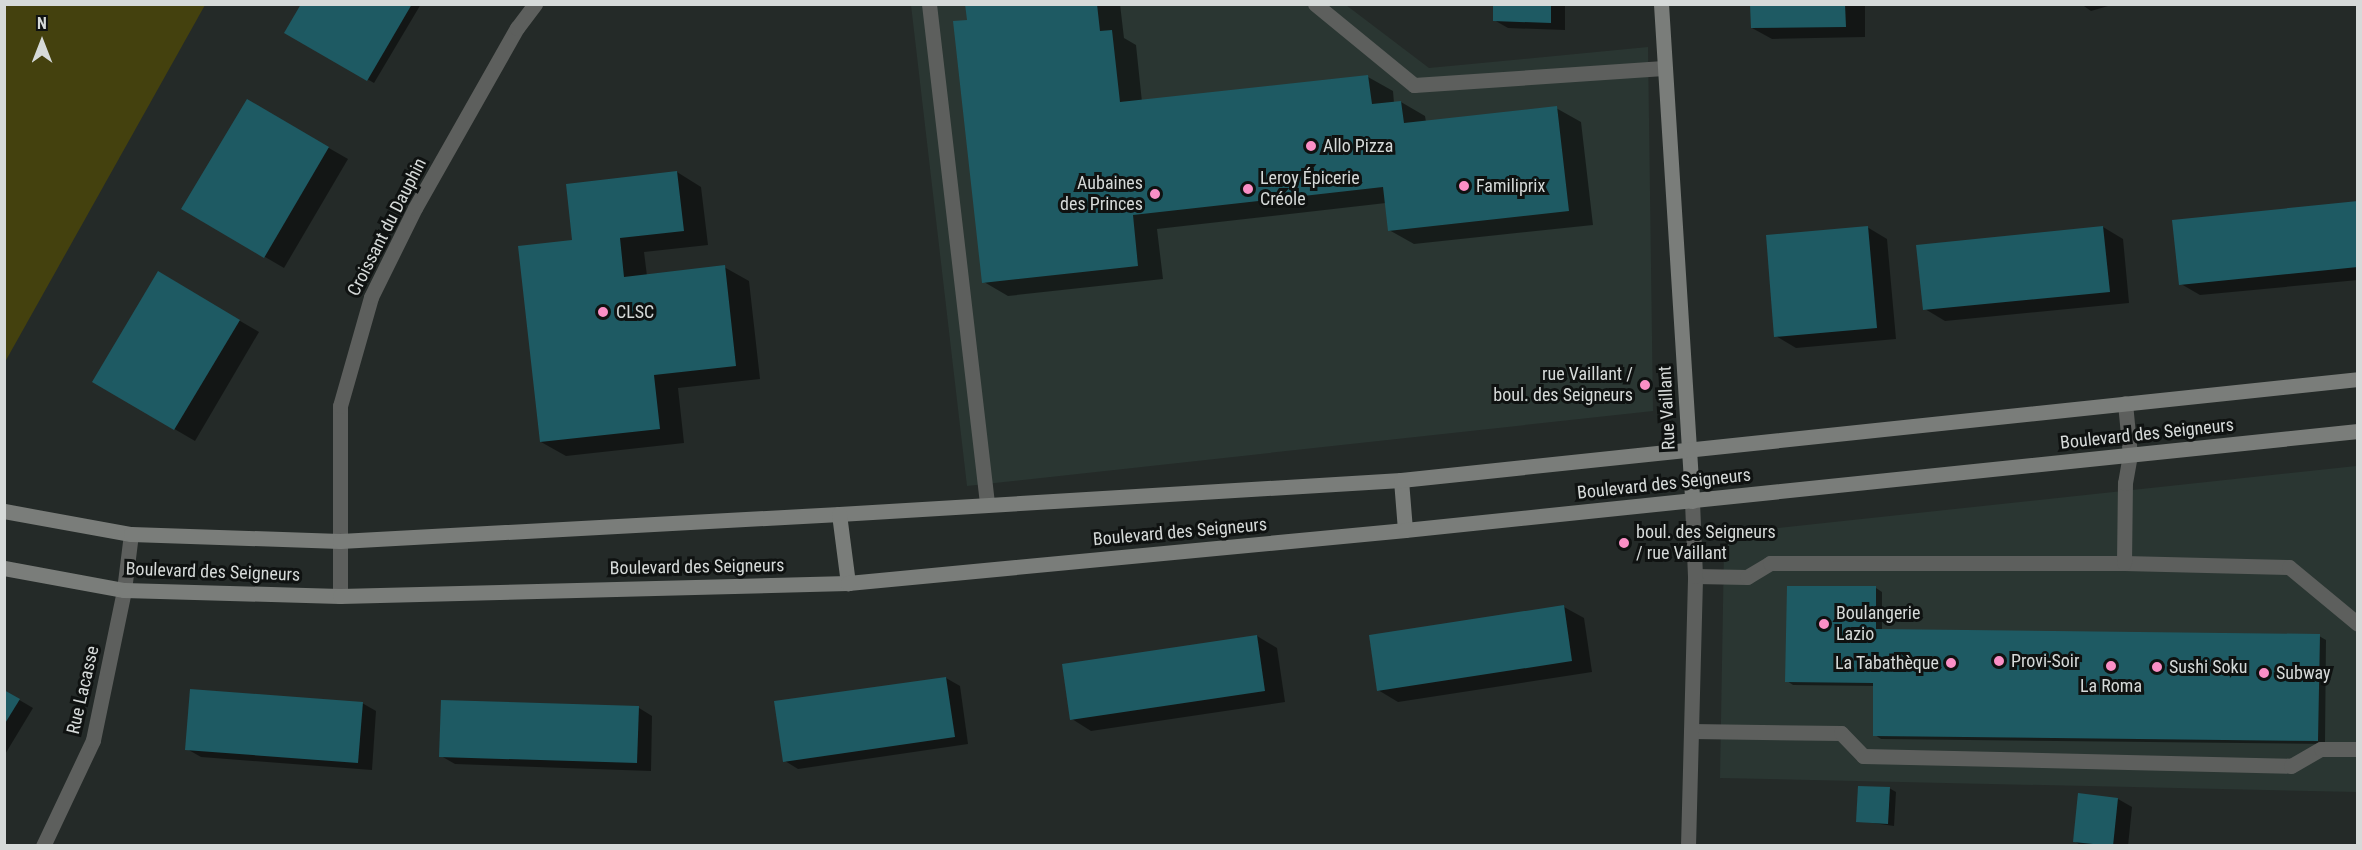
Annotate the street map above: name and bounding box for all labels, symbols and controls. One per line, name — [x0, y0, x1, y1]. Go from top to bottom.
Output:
north arrow — [12, 12, 72, 72]
text: N — [37, 14, 47, 33]
place label: Allo Pizza — [1323, 135, 1393, 157]
marker: Allo Pizza — [1304, 139, 1318, 153]
street label: Croissant du Dauphin — [343, 155, 431, 299]
place label: Leroy Épicerie Créole — [1260, 168, 1360, 210]
place label: Aubaines des Princes — [1060, 173, 1143, 216]
place label: Familiprix — [1476, 175, 1545, 197]
marker: Familiprix — [1457, 179, 1471, 193]
marker: Leroy Épicerie Créole — [1241, 182, 1255, 196]
marker: Aubaines des Princes — [1148, 187, 1162, 201]
place label: CLSC — [616, 301, 654, 323]
marker: CLSC — [594, 303, 612, 321]
place label: rue Vaillant / boul. des Seigneurs — [1493, 364, 1633, 406]
street label: Rue Vaillant — [1654, 365, 1680, 451]
marker: rue Vaillant / boul. des Seigneurs — [1638, 378, 1652, 392]
street label: Boulevard des Seigneurs — [2059, 414, 2235, 454]
street label: Boulevard des Seigneurs — [1576, 464, 1752, 504]
street label: Boulevard des Seigneurs — [1092, 514, 1268, 550]
place label: boul. des Seigneurs / rue Vaillant — [1636, 522, 1776, 564]
marker: boul. des Seigneurs / rue Vaillant — [1617, 536, 1631, 550]
street label: Boulevard des Seigneurs — [610, 555, 784, 579]
street label: Boulevard des Seigneurs — [125, 558, 301, 586]
place label: Boulangerie Lazio — [1836, 603, 1920, 646]
marker: Boulangerie Lazio — [1817, 617, 1831, 631]
street label: Rue Lacasse — [62, 644, 104, 736]
place label: Provi-Soir — [2011, 650, 2079, 672]
place label: La Tabathèque — [1835, 652, 1939, 674]
marker: Provi-Soir — [1992, 654, 2006, 668]
marker: La Tabathèque — [1944, 656, 1958, 670]
place label: Sushi Soku — [2169, 656, 2247, 678]
marker: La Roma — [2104, 659, 2118, 673]
marker: Sushi Soku — [2150, 660, 2164, 674]
place label: Subway — [2276, 662, 2331, 684]
marker: Subway — [2257, 666, 2271, 680]
place label: La Roma — [2080, 675, 2142, 697]

